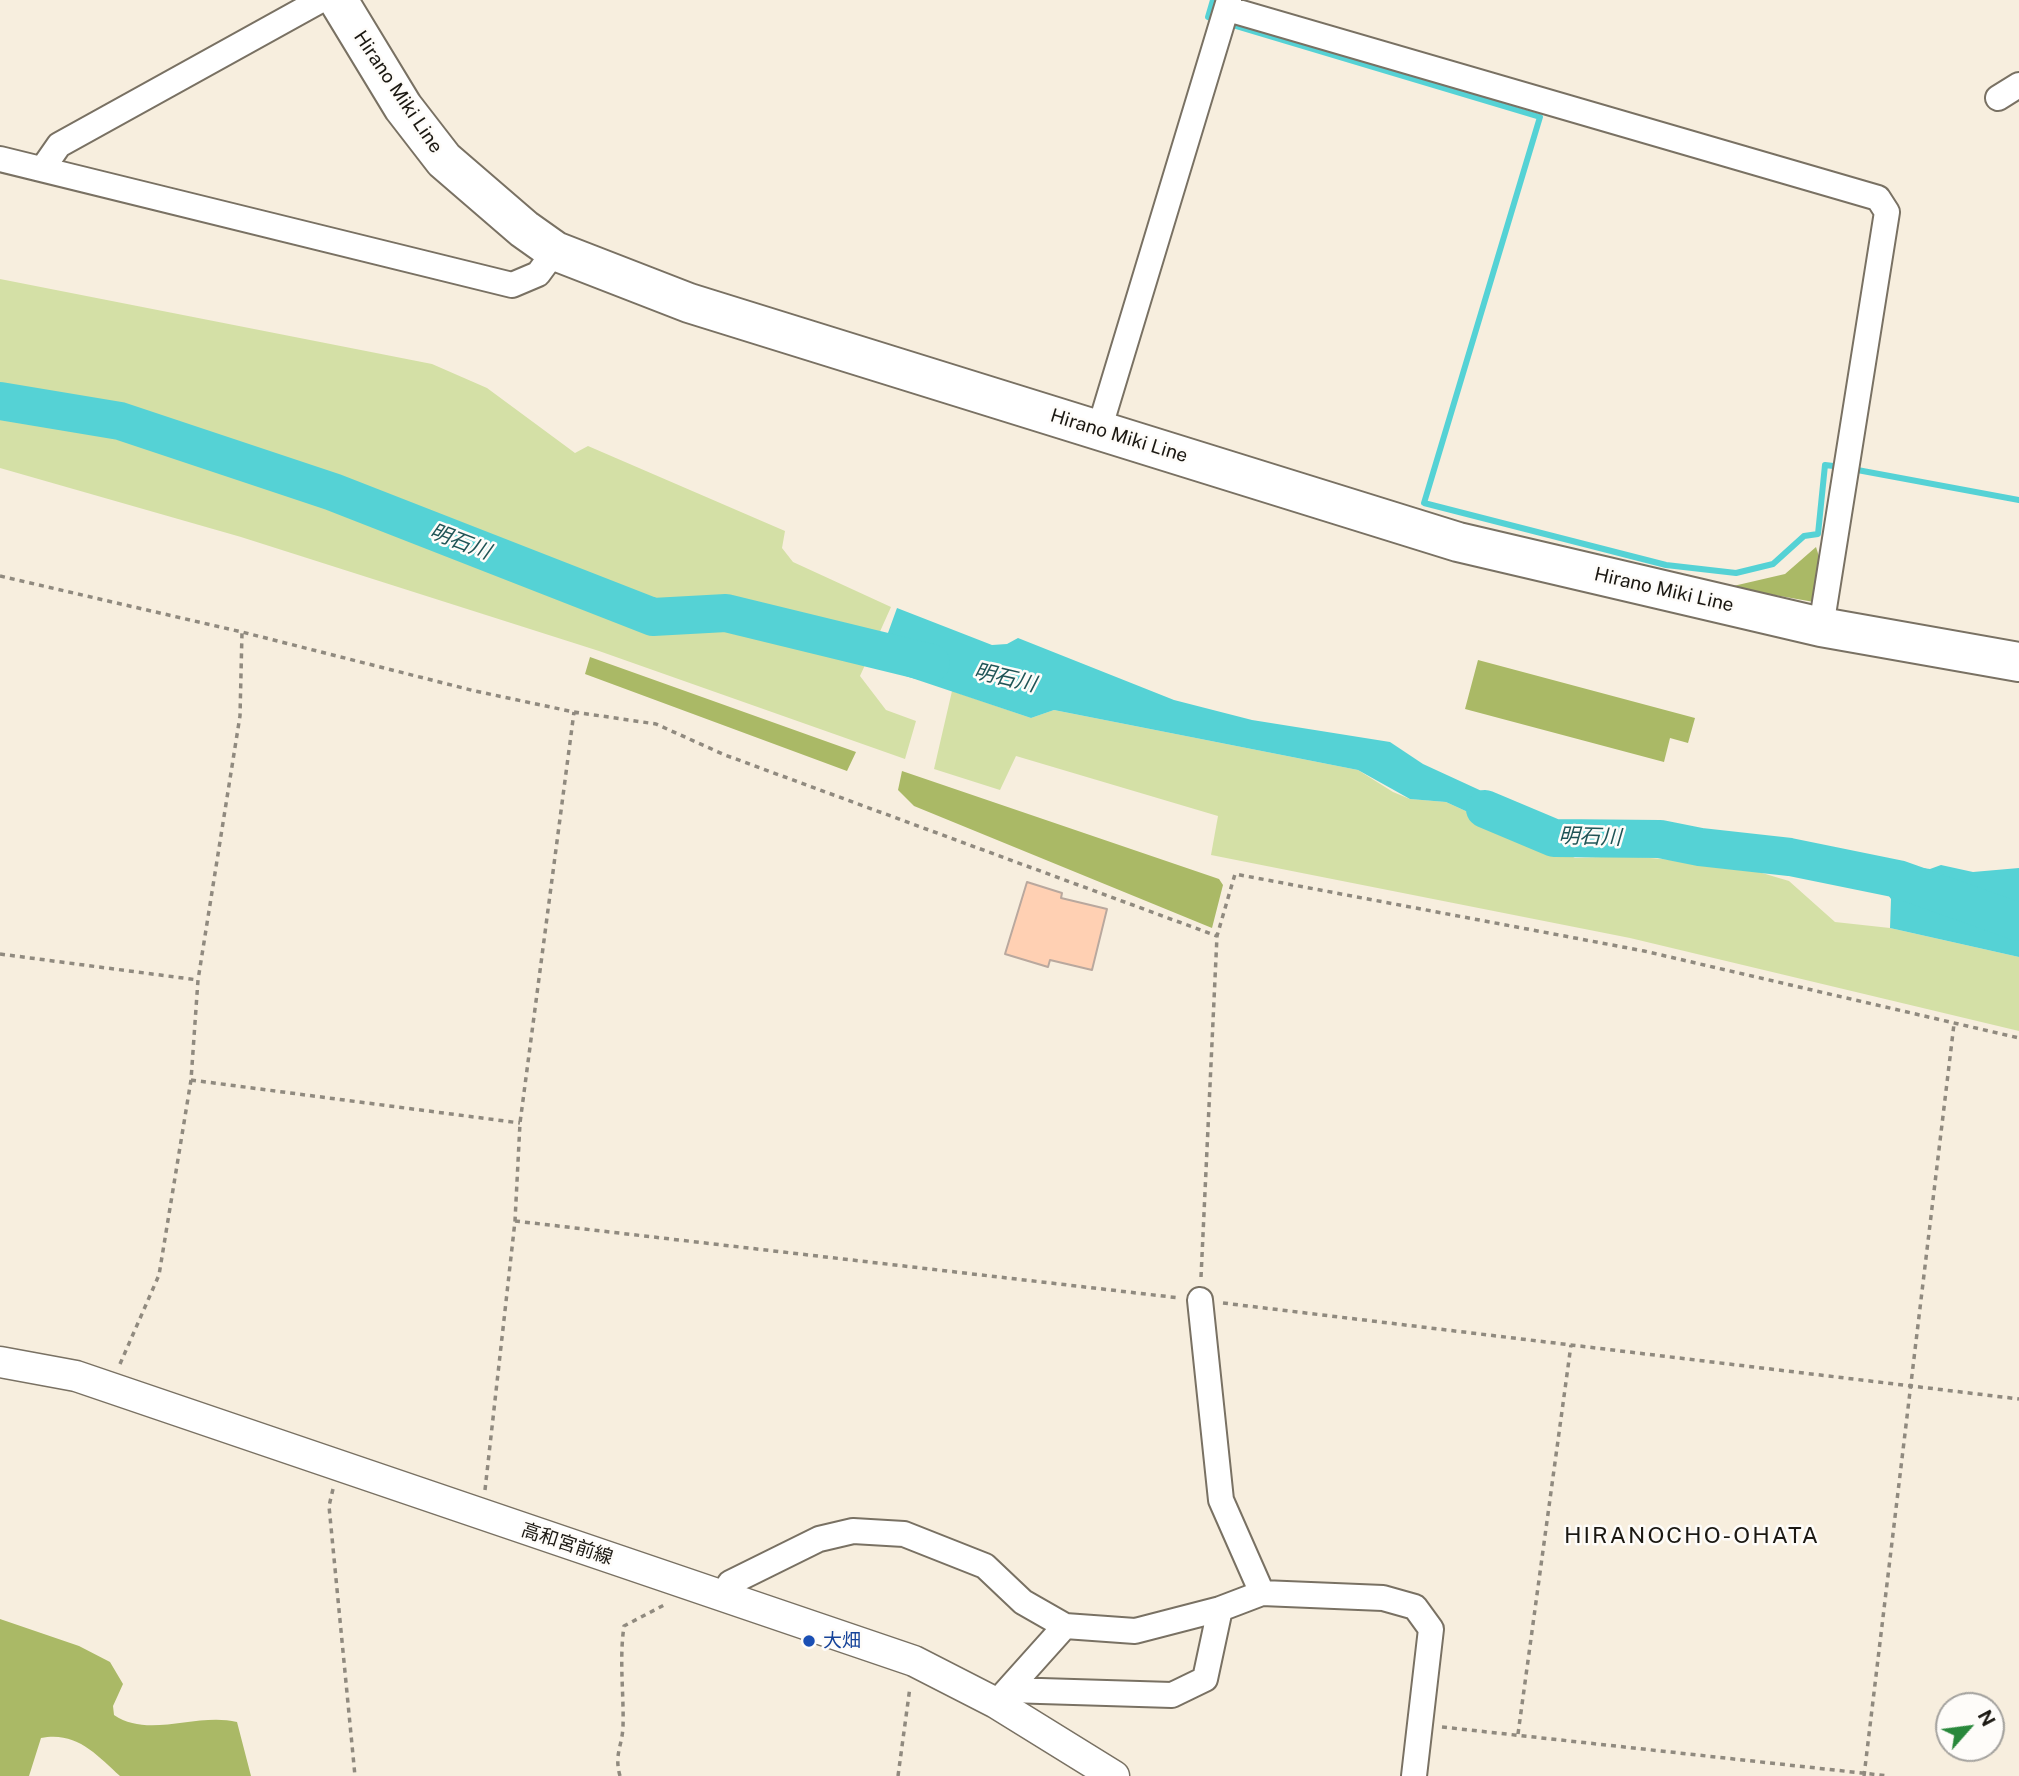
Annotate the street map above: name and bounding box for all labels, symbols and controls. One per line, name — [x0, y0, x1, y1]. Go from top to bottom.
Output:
street label: Hirano Miki Line — [349, 27, 447, 157]
street label: Hirano Miki Line — [1048, 404, 1190, 468]
water label: 明石川 — [426, 519, 494, 565]
street label: Hirano Miki Line — [1592, 563, 1736, 617]
water label: 明石川 — [971, 659, 1039, 697]
water label: 明石川 — [1558, 823, 1622, 851]
street label: 高和宮前線 — [518, 1518, 616, 1570]
district label: HIRANOCHO-OHATA — [1566, 1522, 1818, 1550]
place label: 大畑 — [823, 1630, 861, 1652]
marker: 大畑 — [801, 1633, 817, 1649]
north arrow — [1935, 1692, 2005, 1762]
text: N — [1974, 1706, 2000, 1730]

